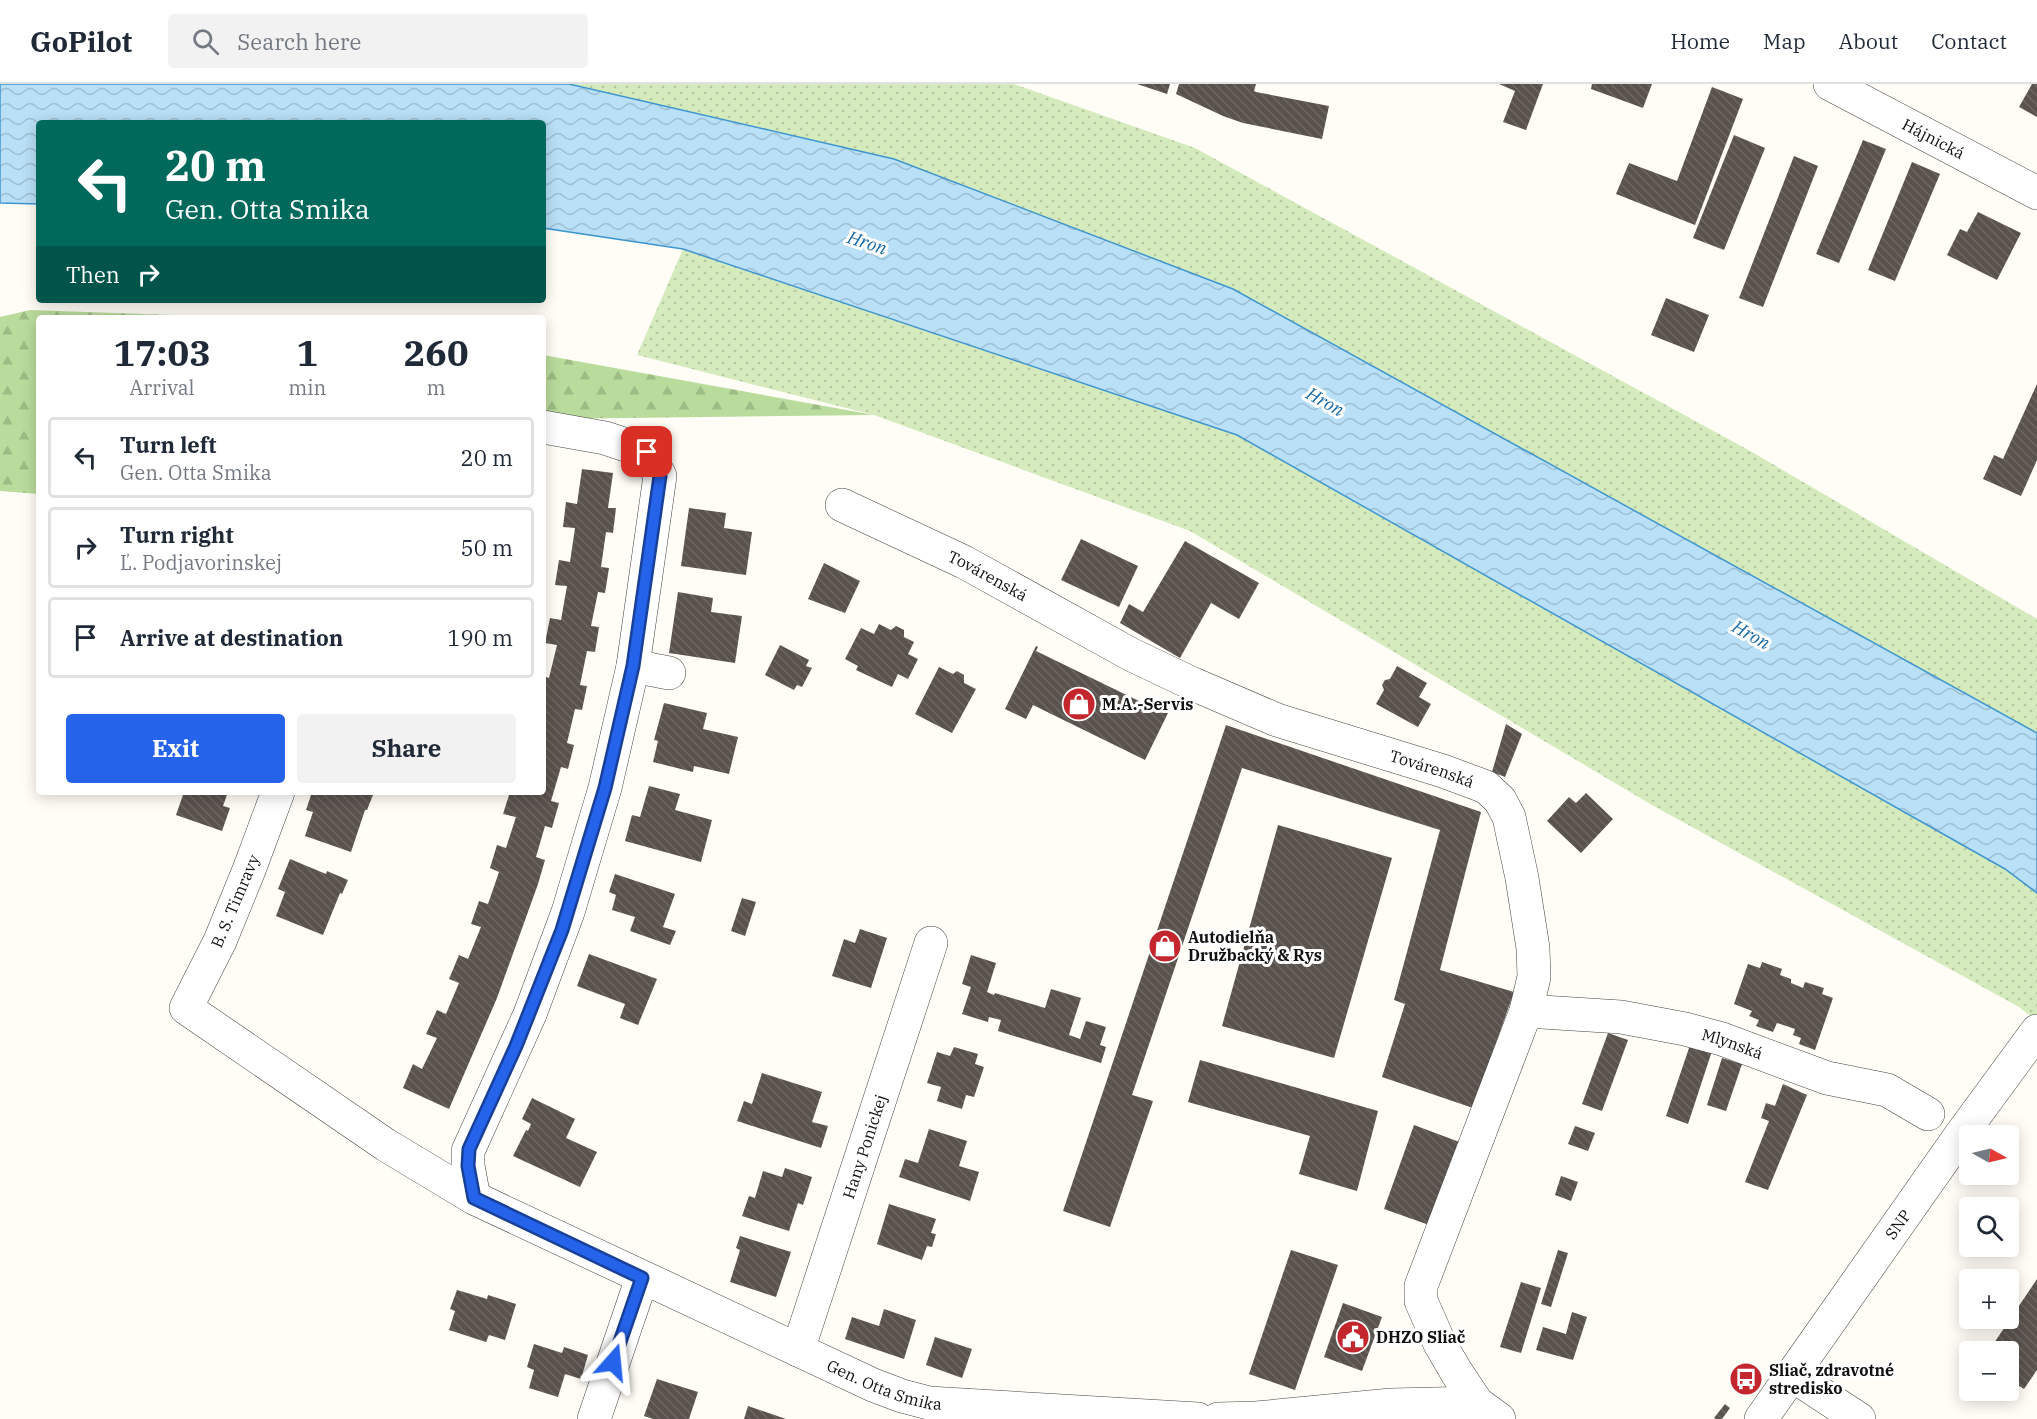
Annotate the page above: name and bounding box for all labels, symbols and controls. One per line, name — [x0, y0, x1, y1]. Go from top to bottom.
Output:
search box — [168, 14, 588, 68]
text: GoPilot — [30, 23, 132, 60]
icon: search — [189, 25, 222, 58]
text: Search here — [237, 27, 361, 56]
text: Home — [1670, 27, 1730, 55]
text: Map — [1763, 27, 1806, 55]
text: About — [1839, 27, 1898, 55]
text: Contact — [1931, 27, 2007, 55]
street label: Hájnická — [1899, 114, 1968, 163]
text: 20 m — [165, 138, 266, 193]
icon: left — [66, 144, 144, 222]
text: Gen. Otta Smika — [165, 191, 370, 226]
water label: Hron — [844, 225, 890, 260]
icon: right — [132, 258, 165, 291]
text: Then — [66, 260, 120, 289]
text: 17:03 — [113, 329, 211, 376]
text: 1 — [296, 329, 318, 376]
text: 260 — [404, 329, 469, 376]
text: Arrival — [130, 374, 195, 401]
text: min — [288, 374, 326, 401]
text: m — [427, 374, 446, 401]
water label: Hron — [1301, 381, 1349, 422]
pin — [621, 426, 672, 477]
text: Turn left — [120, 430, 216, 459]
icon: arrive — [630, 435, 663, 468]
icon: left — [69, 441, 102, 474]
text: 20 m — [461, 443, 513, 472]
text: Gen. Otta Smika — [120, 459, 272, 486]
text: Turn right — [120, 520, 234, 549]
icon: right — [69, 531, 102, 564]
text: 50 m — [461, 533, 513, 562]
street label: Továrenská — [945, 546, 1031, 605]
text: Ľ. Podjavorinskej — [120, 549, 282, 576]
water label: Hron — [1727, 614, 1775, 655]
icon: arrive — [69, 621, 102, 654]
text: Arrive at destination — [120, 623, 343, 652]
text: 190 m — [447, 623, 513, 652]
shop icon: M.A.-Servis — [1061, 686, 1097, 722]
place label: M.A.-Servis — [1102, 694, 1193, 714]
button: Exit — [66, 714, 285, 783]
button: Share — [297, 714, 516, 783]
street label: Továrenská — [1387, 745, 1477, 792]
street label: B. S. Timravy — [206, 851, 264, 951]
place label: Autodielňa Družbacký & Rys — [1188, 927, 1322, 965]
shop icon: Autodielňa Družbacký & Rys — [1147, 928, 1183, 964]
street label: Mlynská — [1700, 1024, 1766, 1063]
street label: Hany Ponickej — [838, 1092, 891, 1201]
north arrow — [1959, 1125, 2019, 1185]
map controls — [1959, 1125, 2019, 1401]
button: search — [1959, 1197, 2019, 1257]
street label: SNP — [1881, 1206, 1915, 1243]
button: + — [1959, 1269, 2019, 1329]
public building icon: DHZO Sliač — [1335, 1319, 1371, 1355]
place label: DHZO Sliač — [1376, 1327, 1466, 1347]
position arrow — [581, 1330, 645, 1394]
button: − — [1959, 1341, 2019, 1401]
street label: Gen. Otta Smika — [824, 1355, 943, 1414]
place label: Sliač, zdravotné stredisko — [1769, 1360, 1894, 1398]
bus stop icon: Sliač, zdravotné stredisko — [1728, 1361, 1764, 1397]

